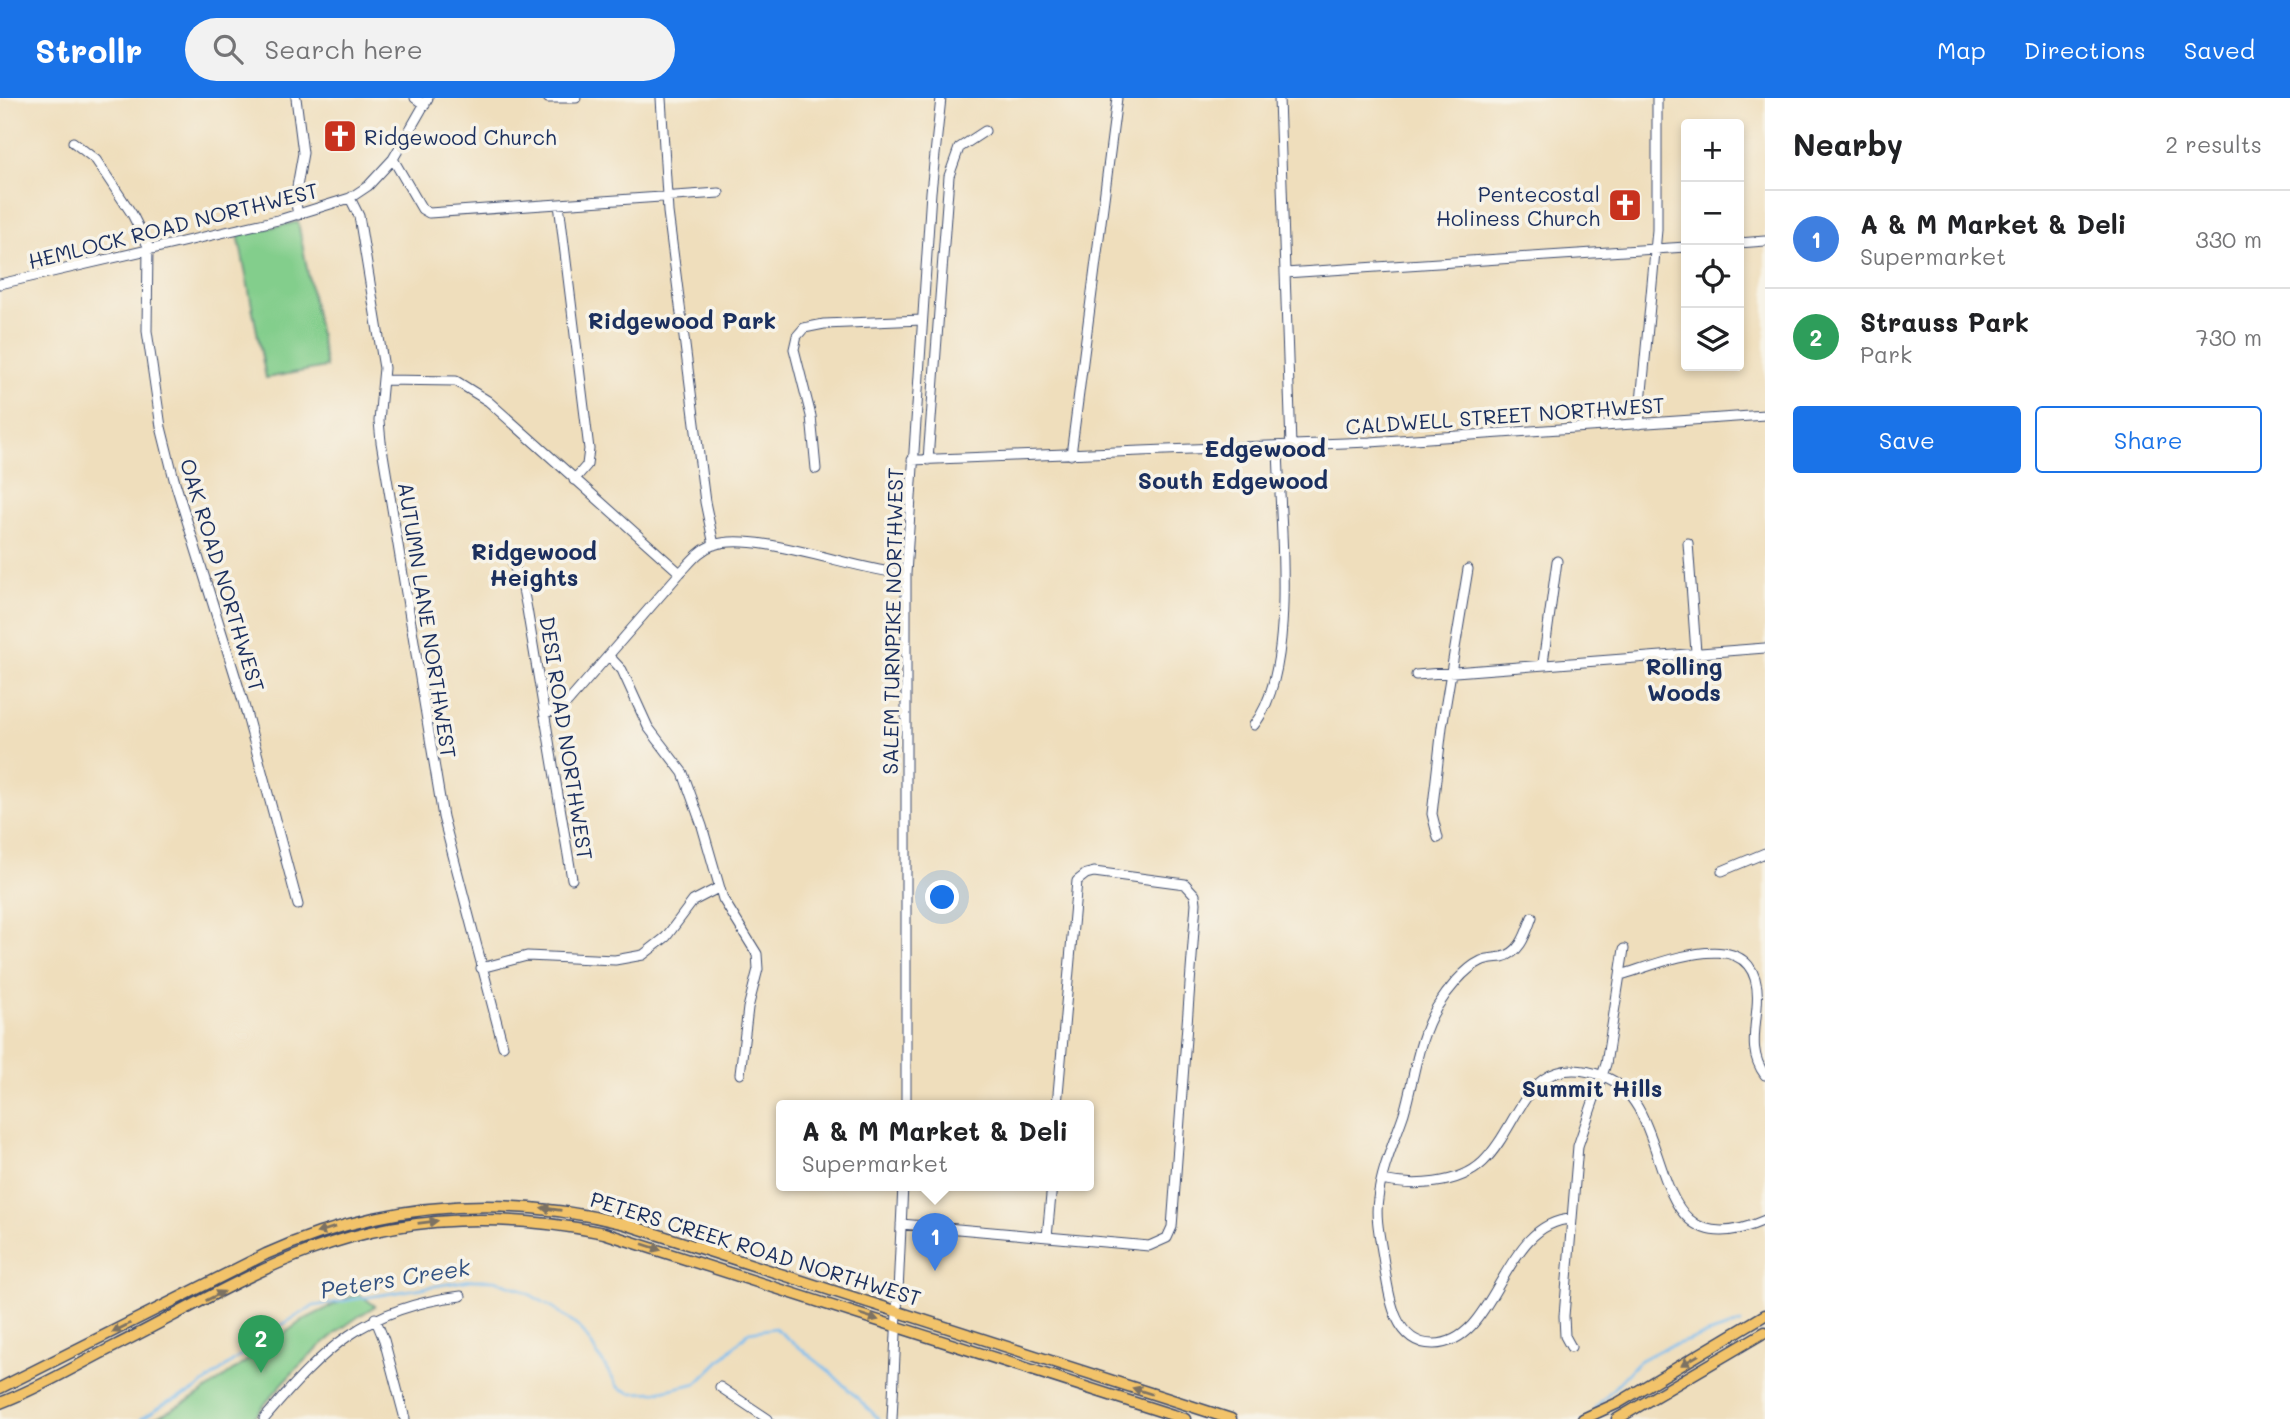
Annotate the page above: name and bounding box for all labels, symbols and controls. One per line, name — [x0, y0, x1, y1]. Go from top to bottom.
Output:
search box — [185, 18, 675, 81]
text: Strollr — [35, 28, 143, 71]
icon: search — [209, 30, 247, 68]
text: Search here — [265, 32, 423, 66]
text: Map — [1937, 34, 1986, 65]
text: Directions — [2024, 34, 2146, 65]
text: Saved — [2184, 34, 2255, 65]
church icon: Ridgewood Church — [321, 117, 359, 155]
map controls — [1681, 119, 1744, 371]
button: + — [1681, 119, 1744, 182]
place label: Ridgewood Church — [364, 123, 557, 150]
text: Nearby — [1793, 124, 1903, 164]
text: 2 results — [2165, 129, 2262, 159]
street label: HEMLOCK ROAD NORTHWEST — [25, 176, 321, 274]
place label: Pentecostal Holiness Church — [1436, 180, 1600, 231]
button: − — [1681, 182, 1744, 245]
church icon: Pentecostal Holiness Church — [1606, 186, 1644, 224]
text: A & M Market & Deli — [1860, 207, 2126, 241]
text: 1 — [1811, 224, 1821, 254]
text: 330 m — [2195, 224, 2262, 254]
text: Supermarket — [1860, 241, 2006, 271]
button: locate — [1681, 245, 1744, 308]
district label: Ridgewood Park — [588, 305, 776, 335]
text: Strauss Park — [1860, 305, 2029, 339]
button: layers — [1681, 308, 1744, 371]
text: 2 — [1810, 322, 1822, 352]
text: 730 m — [2196, 322, 2262, 352]
text: Park — [1860, 339, 1912, 369]
street label: CALDWELL STREET NORTHWEST — [1344, 390, 1666, 440]
button: Save — [1793, 406, 2021, 473]
button: Share — [2035, 406, 2262, 473]
district label: Edgewood — [1204, 432, 1326, 463]
street label: OAK ROAD NORTHWEST — [175, 455, 271, 695]
district label: South Edgewood — [1138, 465, 1328, 495]
street label: SALEM TURNPIKE NORTHWEST — [876, 467, 908, 775]
street label: AUTUMN LANE NORTHWEST — [393, 480, 463, 760]
district label: Ridgewood Heights — [471, 536, 597, 592]
street label: DESI ROAD NORTHWEST — [534, 614, 600, 862]
district label: Rolling Woods — [1646, 651, 1722, 707]
your location — [925, 880, 959, 914]
district label: Summit Hills — [1522, 1073, 1662, 1103]
popup — [776, 1100, 1094, 1191]
text: A & M Market & Deli — [802, 1114, 1068, 1148]
text: Supermarket — [802, 1148, 948, 1178]
street label: PETERS CREEK ROAD NORTHWEST — [587, 1185, 925, 1311]
one-way arrow — [539, 1203, 561, 1214]
pin: 1 — [912, 1213, 958, 1271]
one-way arrow — [417, 1216, 439, 1227]
one-way arrow — [315, 1225, 336, 1236]
one-way arrow — [642, 1243, 663, 1253]
water label: Peters Creek — [318, 1251, 473, 1305]
one-way arrow — [205, 1290, 225, 1302]
one-way arrow — [858, 1312, 879, 1323]
pin: 2 — [238, 1315, 284, 1373]
one-way arrow — [111, 1322, 131, 1333]
one-way arrow — [1681, 1354, 1700, 1366]
one-way arrow — [1132, 1385, 1153, 1396]

